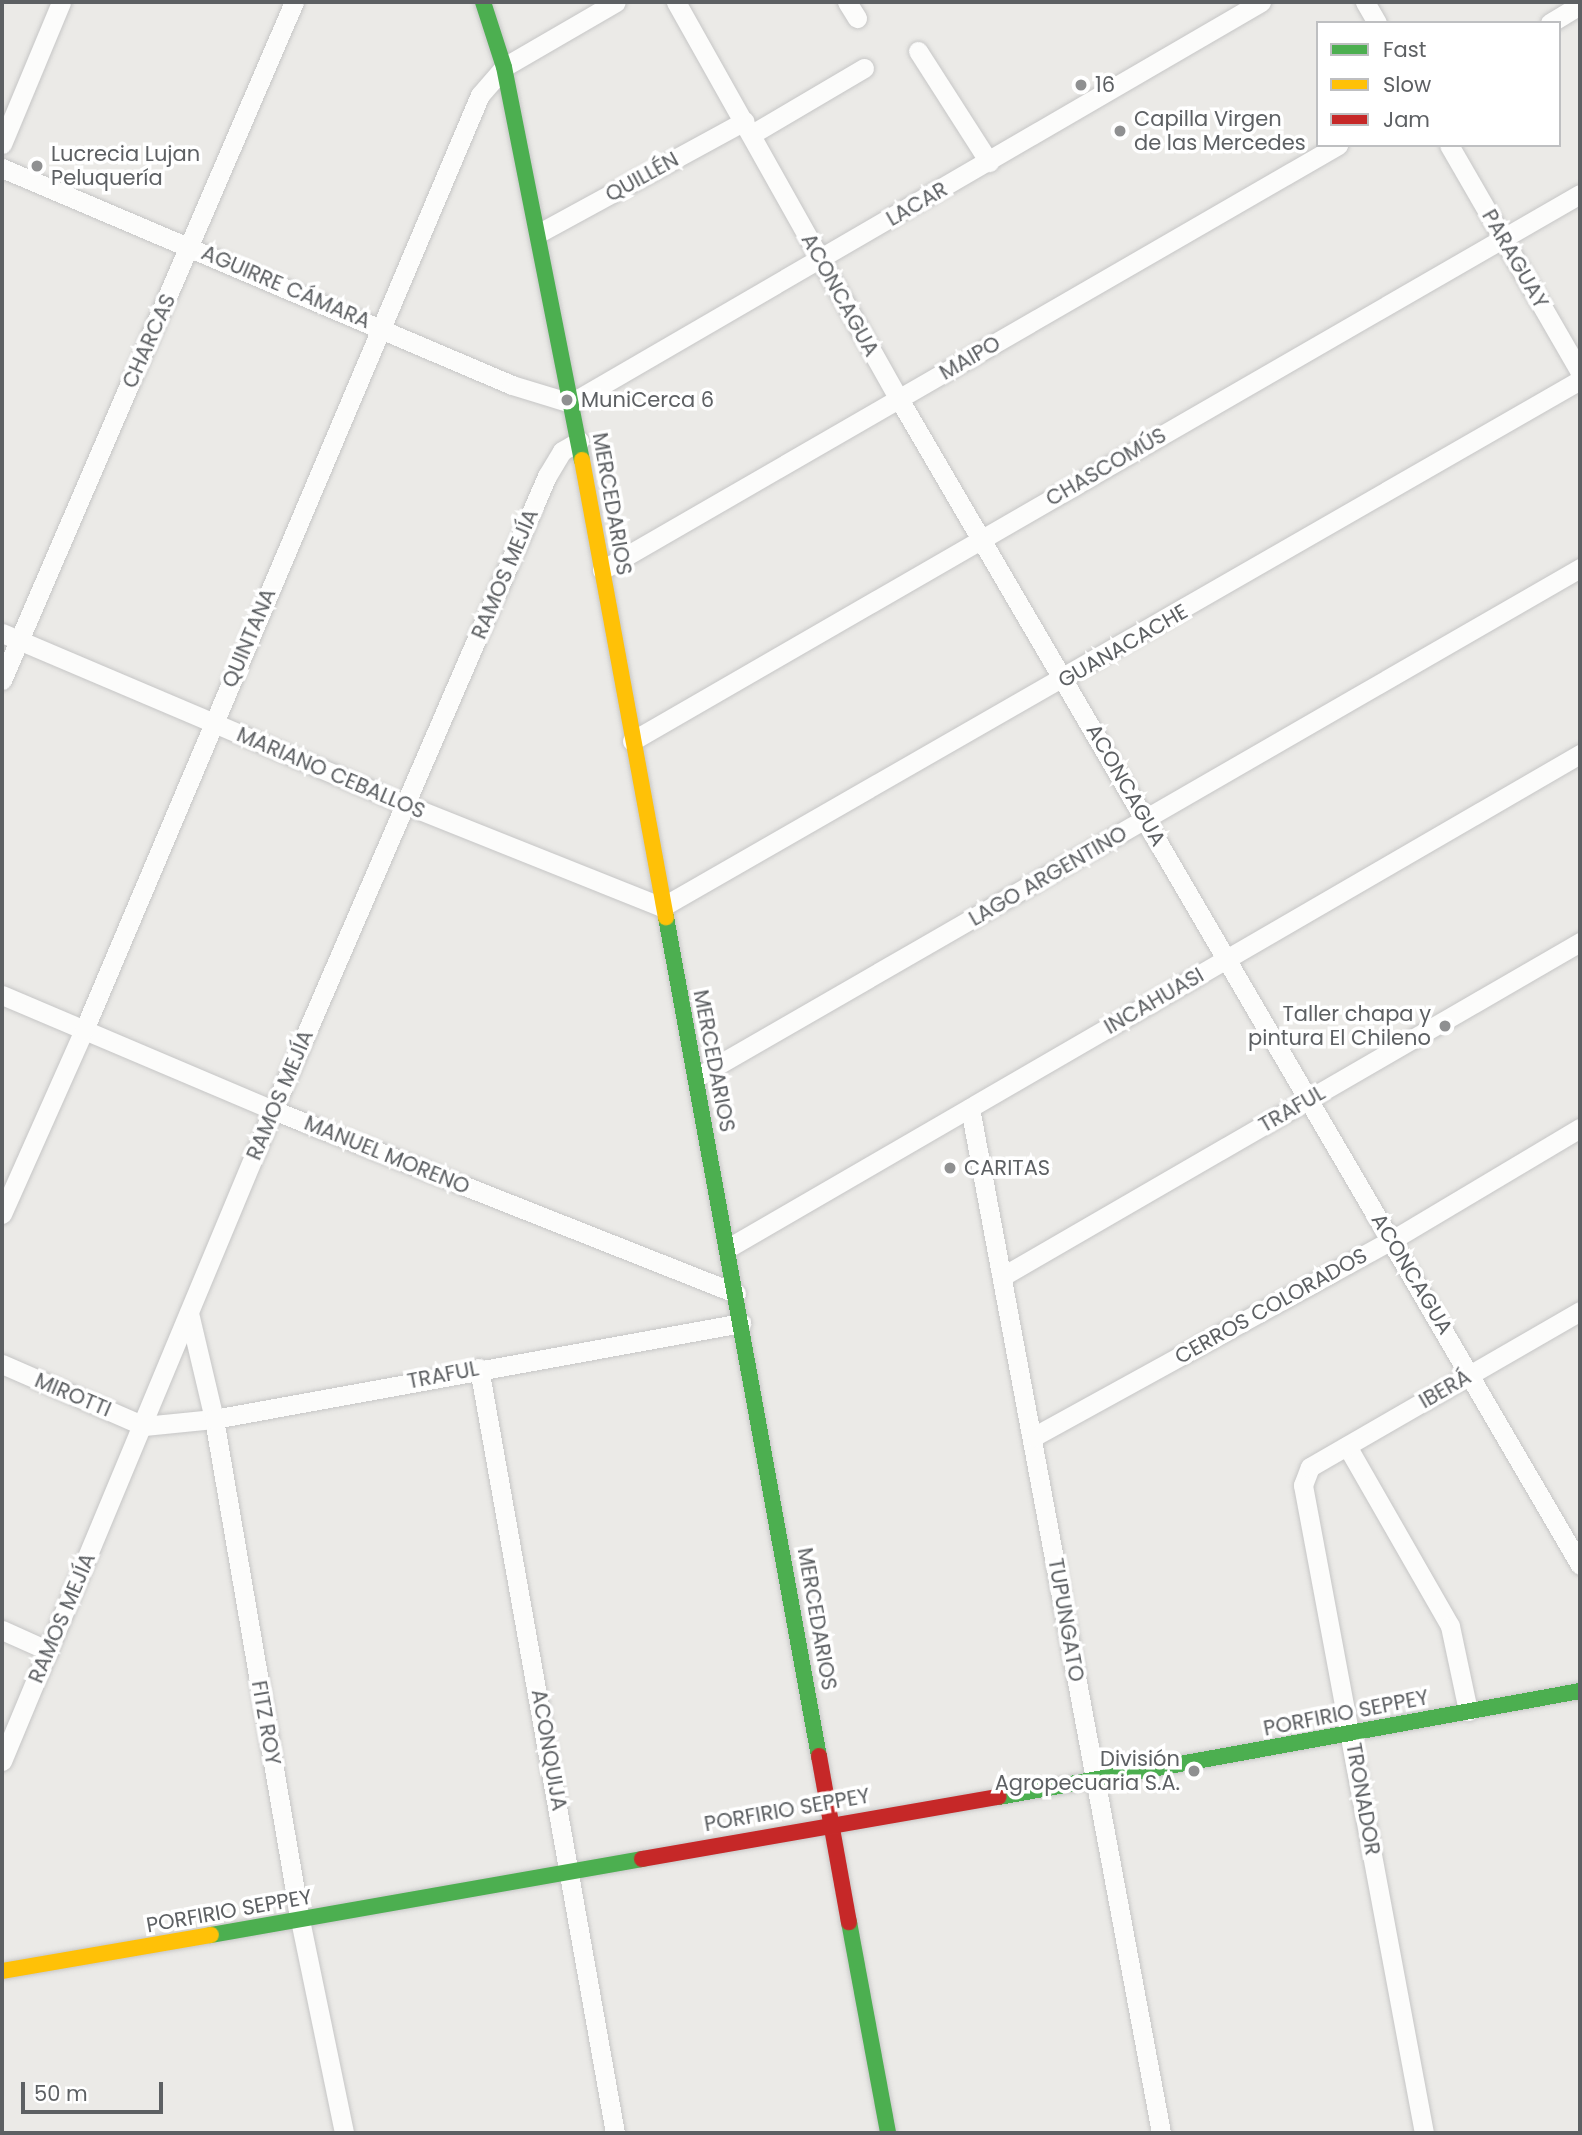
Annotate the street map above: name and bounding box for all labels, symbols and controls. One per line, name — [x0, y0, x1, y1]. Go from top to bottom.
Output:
legend — [1316, 21, 1561, 147]
text: Fast — [1383, 35, 1426, 64]
text: Slow — [1383, 70, 1431, 99]
place label: 16 — [1095, 72, 1115, 98]
marker: 16 — [1073, 77, 1089, 93]
text: Jam — [1383, 105, 1430, 134]
place label: Capilla Virgen de las Mercedes — [1134, 106, 1306, 156]
marker: Capilla Virgen de las Mercedes — [1112, 123, 1128, 139]
place label: Lucrecia Lujan Peluquería — [51, 141, 200, 191]
street label: QUILLÉN — [601, 147, 683, 207]
marker: Lucrecia Lujan Peluquería — [29, 158, 45, 174]
street label: LACAR — [882, 176, 952, 232]
street label: PARAGUAY — [1477, 205, 1553, 313]
street label: ACONCAGUA — [796, 229, 884, 361]
street label: AGUIRRE CÁMARA — [198, 240, 374, 334]
street label: CHARCAS — [117, 290, 181, 392]
street label: MAIPO — [935, 331, 1005, 385]
place label: MuniCerca 6 — [581, 387, 714, 413]
marker: MuniCerca 6 — [559, 392, 575, 408]
street label: CHASCOMÚS — [1041, 422, 1171, 512]
street label: MERCEDARIOS — [587, 431, 637, 577]
street label: RAMOS MEJÍA — [466, 505, 544, 643]
street label: QUINTANA — [217, 585, 281, 691]
street label: GUANACACHE — [1054, 599, 1192, 693]
street label: ACONCAGUA — [1081, 720, 1171, 850]
street label: MARIANO CEBALLOS — [233, 722, 429, 824]
street label: LAGO ARGENTINO — [965, 821, 1131, 931]
street label: INCAHUASI — [1100, 962, 1208, 1040]
street label: MERCEDARIOS — [688, 988, 740, 1134]
place label: Taller chapa y pintura El Chileno — [1248, 1001, 1431, 1051]
marker: Taller chapa y pintura El Chileno — [1437, 1018, 1453, 1034]
street label: RAMOS MEJÍA — [241, 1026, 319, 1164]
street label: TRAFUL — [1254, 1080, 1330, 1138]
street label: MANUEL MORENO — [301, 1110, 473, 1200]
place label: CARITAS — [964, 1155, 1050, 1181]
marker: CARITAS — [942, 1160, 958, 1176]
street label: ACONCAGUA — [1366, 1209, 1458, 1339]
street label: CERROS COLORADOS — [1170, 1243, 1372, 1369]
street label: TRAFUL — [405, 1356, 481, 1394]
street label: IBERÁ — [1415, 1364, 1475, 1414]
street label: MIROTTI — [31, 1368, 115, 1422]
street label: MERCEDARIOS — [792, 1546, 842, 1692]
street label: RAMOS MEJÍA — [23, 1549, 101, 1687]
street label: TUPUNGATO — [1043, 1556, 1089, 1684]
street label: FITZ ROY — [246, 1679, 286, 1767]
street label: PORFIRIO SEPPEY — [1261, 1685, 1431, 1741]
street label: ACONQUIJA — [526, 1687, 572, 1813]
street label: TRONADOR — [1341, 1741, 1385, 1857]
place label: División Agropecuaria S.A. — [995, 1746, 1180, 1796]
marker: División Agropecuaria S.A. — [1186, 1763, 1202, 1779]
street label: PORFIRIO SEPPEY — [702, 1783, 872, 1837]
street label: PORFIRIO SEPPEY — [144, 1884, 314, 1938]
scale bar — [24, 2068, 166, 2112]
text: 50 m — [34, 2079, 88, 2108]

